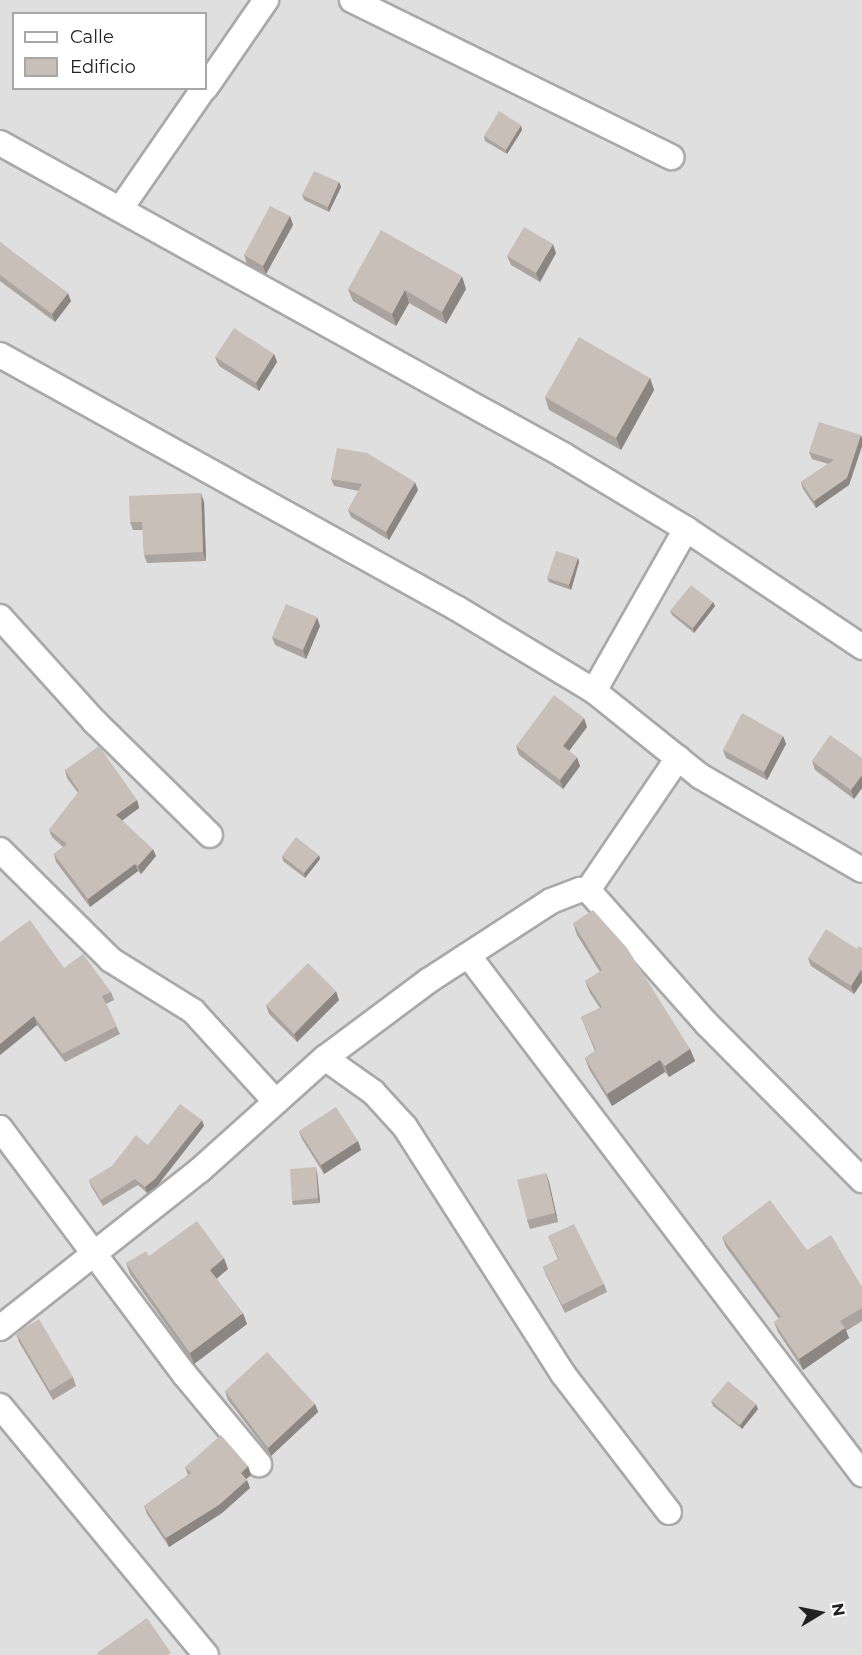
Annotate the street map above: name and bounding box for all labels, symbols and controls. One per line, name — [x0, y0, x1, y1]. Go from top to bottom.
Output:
legend — [12, 12, 207, 90]
text: Calle — [70, 26, 114, 48]
text: Edificio — [70, 56, 136, 78]
north arrow — [790, 1583, 850, 1643]
text: N — [828, 1602, 849, 1618]

